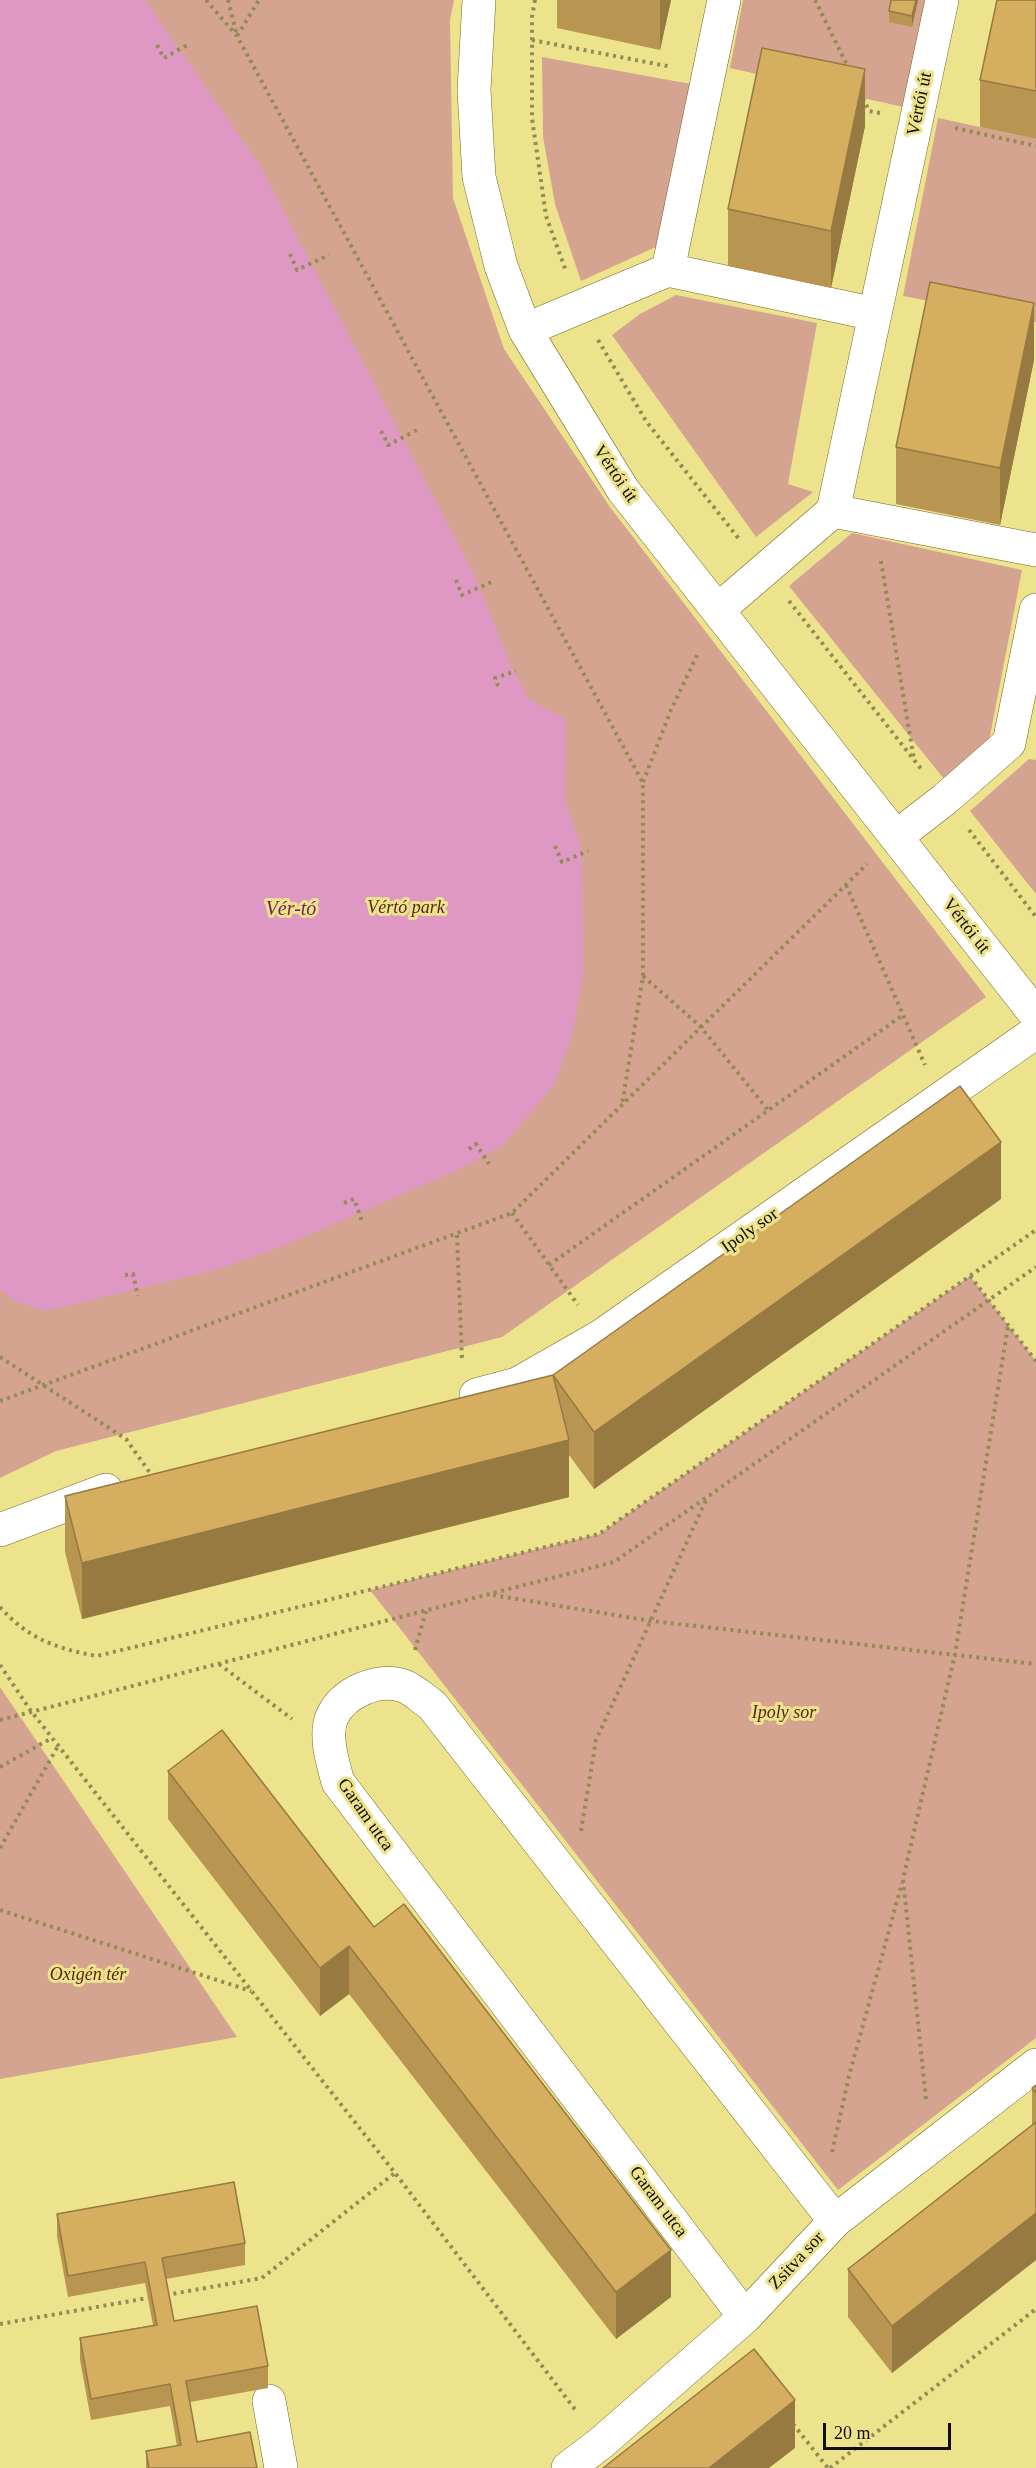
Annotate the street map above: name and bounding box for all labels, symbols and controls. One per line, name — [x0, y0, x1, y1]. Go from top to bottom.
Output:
street label: Vértói út — [903, 70, 937, 138]
street label: Vértói út — [588, 441, 642, 507]
street label: Vértói út — [938, 894, 994, 958]
park label: Vértó park — [367, 897, 445, 919]
water label: Vér-tó — [266, 898, 316, 922]
street label: Ipoly sor — [717, 1204, 783, 1258]
park label: Ipoly sor — [752, 1702, 816, 1724]
street label: Garam utca — [332, 1775, 398, 1855]
park label: Oxigén tér — [50, 1964, 126, 1986]
street label: Garam utca — [624, 2162, 692, 2242]
street label: Zsitva sor — [765, 2227, 829, 2295]
scale bar — [826, 2411, 954, 2449]
text: 20 m — [834, 2423, 871, 2443]

